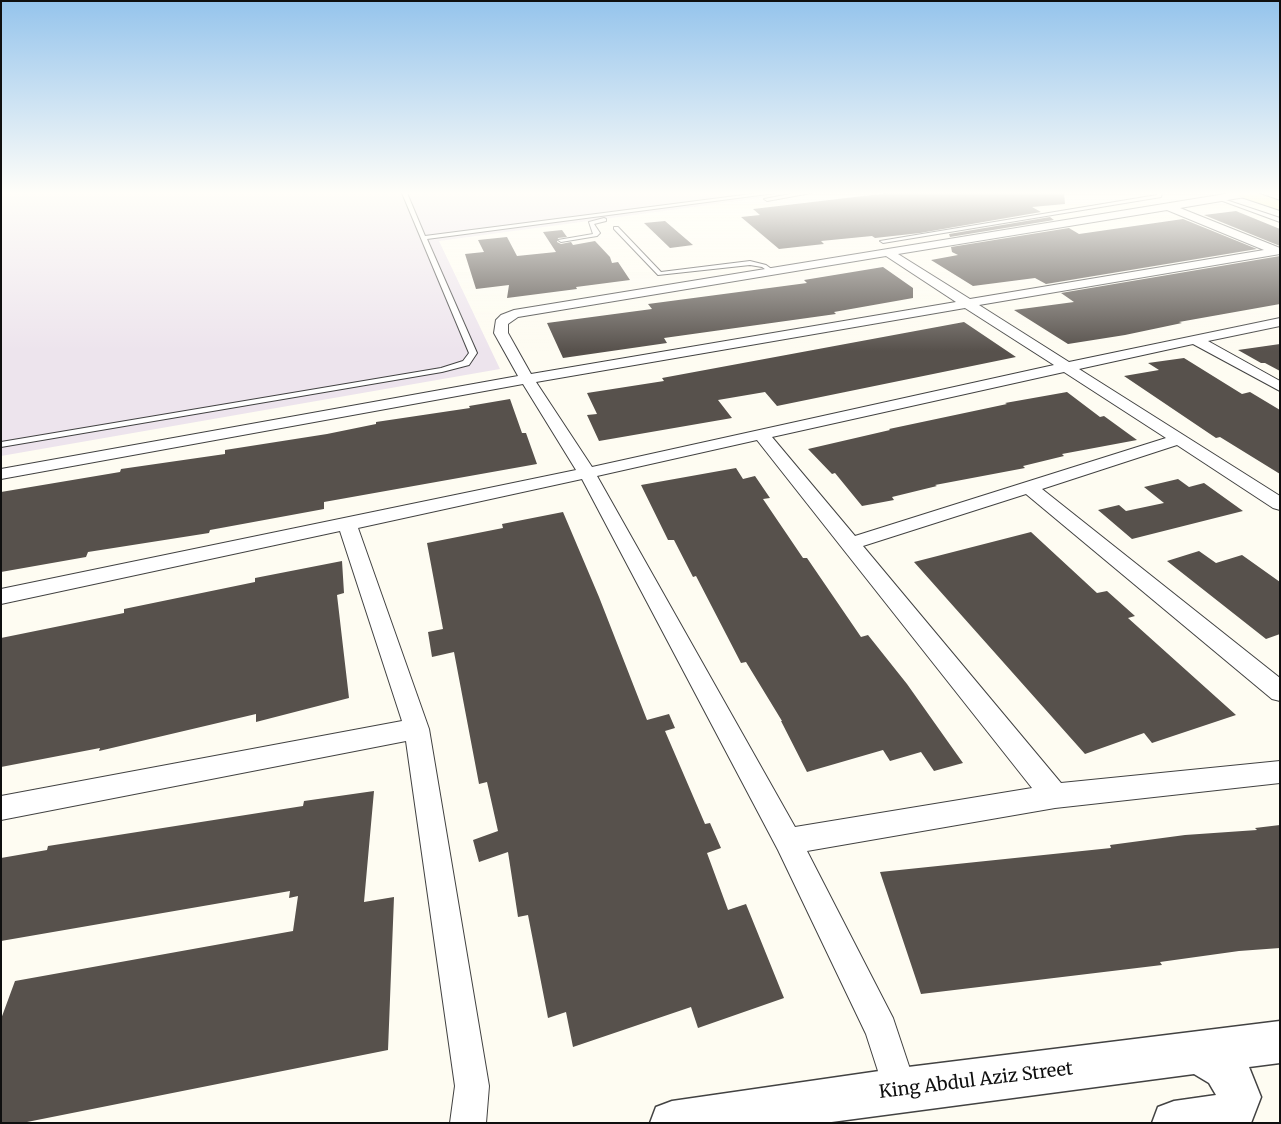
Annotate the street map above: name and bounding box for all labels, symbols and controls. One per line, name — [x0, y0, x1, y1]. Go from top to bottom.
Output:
street label: King Abdul Aziz Street — [878, 1058, 1074, 1104]

